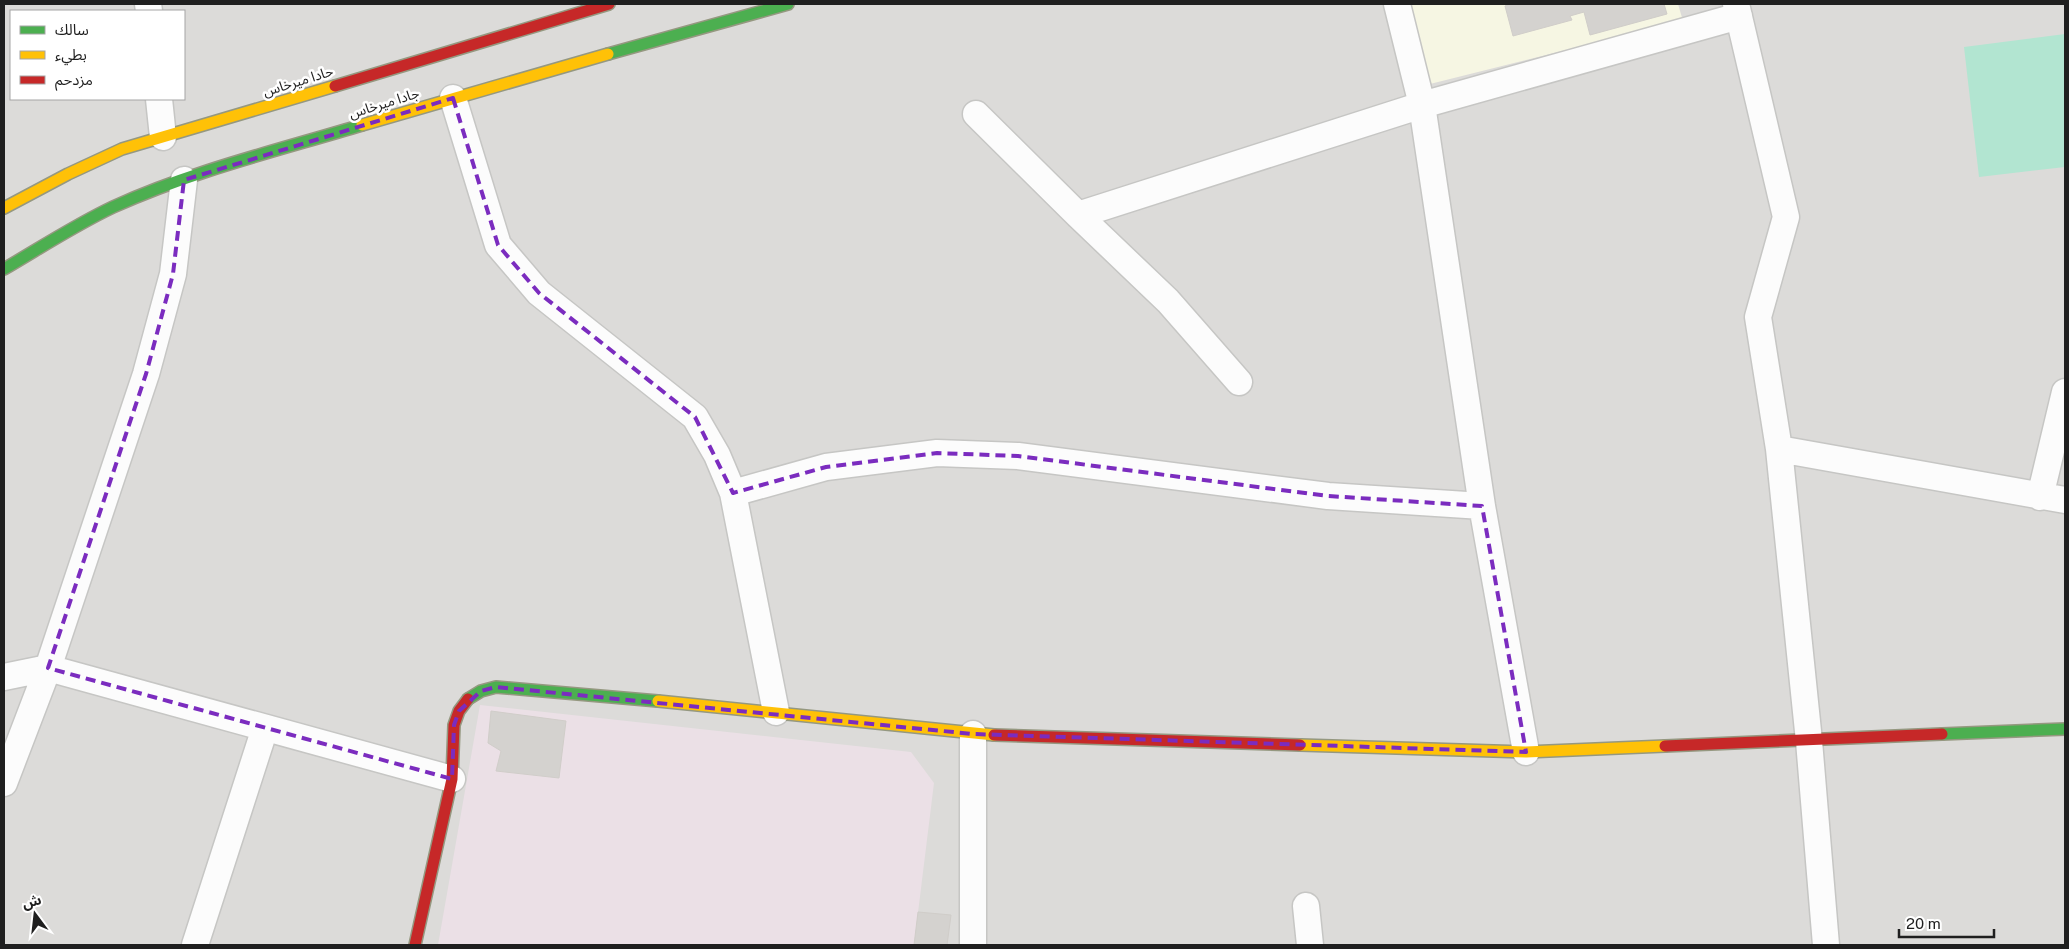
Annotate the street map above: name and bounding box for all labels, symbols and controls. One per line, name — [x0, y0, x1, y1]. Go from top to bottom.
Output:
legend — [10, 10, 185, 100]
text: سالك — [55, 21, 89, 38]
text: بطيء — [55, 46, 87, 66]
street label: حادا ميرخاس — [261, 63, 335, 100]
text: مزدحم — [55, 71, 93, 91]
street label: جادا ميرخاس — [347, 85, 421, 122]
north arrow — [10, 889, 60, 939]
text: ش — [20, 891, 43, 912]
scale bar — [1899, 906, 1994, 938]
text: 20 m — [1906, 915, 1941, 932]

